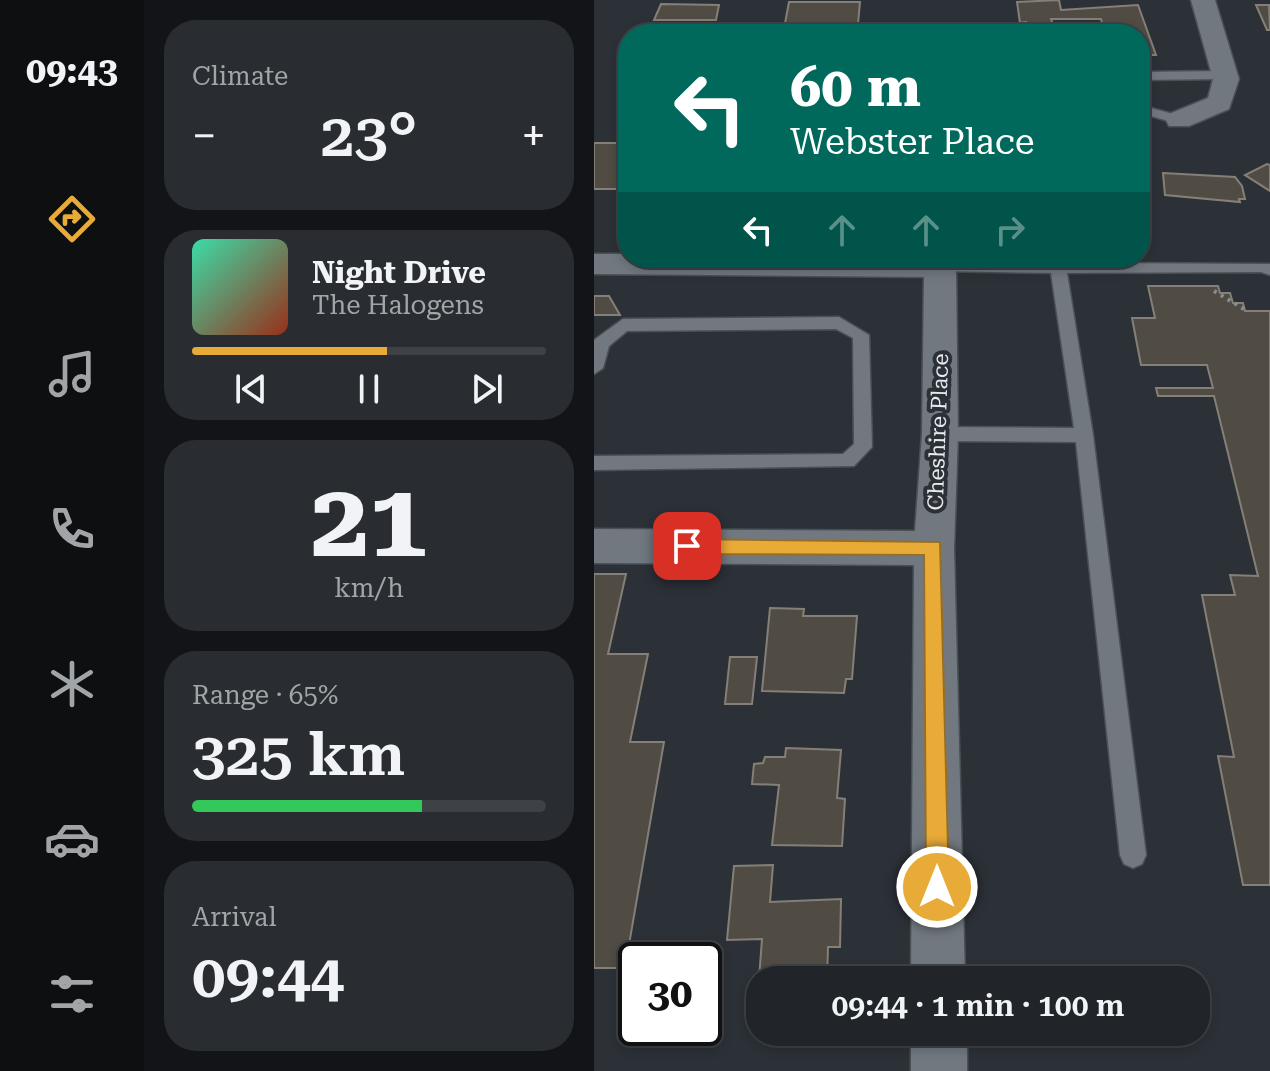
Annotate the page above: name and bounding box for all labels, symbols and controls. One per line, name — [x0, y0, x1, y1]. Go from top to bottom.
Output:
text: 09:43 — [26, 50, 118, 92]
text: 60 m — [790, 54, 921, 120]
icon: left — [658, 56, 762, 160]
text: Climate — [192, 61, 288, 91]
text: 23° — [321, 100, 417, 171]
text: − — [192, 110, 217, 162]
text: + — [521, 110, 546, 162]
text: Webster Place — [790, 121, 1035, 163]
icon: directions — [44, 191, 100, 247]
icon: left — [736, 208, 780, 252]
icon: ahead — [820, 208, 864, 252]
icon: ahead — [904, 208, 948, 252]
icon: right — [988, 208, 1032, 252]
text: Night Drive — [312, 255, 486, 290]
text: The Halogens — [312, 290, 484, 320]
icon: music — [44, 346, 100, 402]
street label: Cheshire Place — [923, 353, 953, 511]
icon: previous — [229, 367, 273, 411]
icon: pause — [347, 367, 391, 411]
icon: next — [465, 367, 509, 411]
text: 21 — [311, 460, 427, 581]
icon: phone — [44, 501, 100, 557]
pin — [653, 512, 721, 580]
icon: arrive — [665, 524, 709, 568]
text: km/h — [334, 573, 404, 603]
icon: climate — [44, 656, 100, 712]
text: Range · 65% — [192, 680, 338, 710]
text: 325 km — [192, 719, 405, 790]
icon: car — [44, 811, 100, 867]
position arrow — [895, 845, 979, 929]
text: Arrival — [192, 902, 277, 932]
text: 09:44 — [192, 941, 344, 1012]
speed limit sign: 30 — [618, 942, 722, 1046]
icon: filters — [44, 966, 100, 1022]
text: 09:44 · 1 min · 100 m — [832, 988, 1124, 1023]

